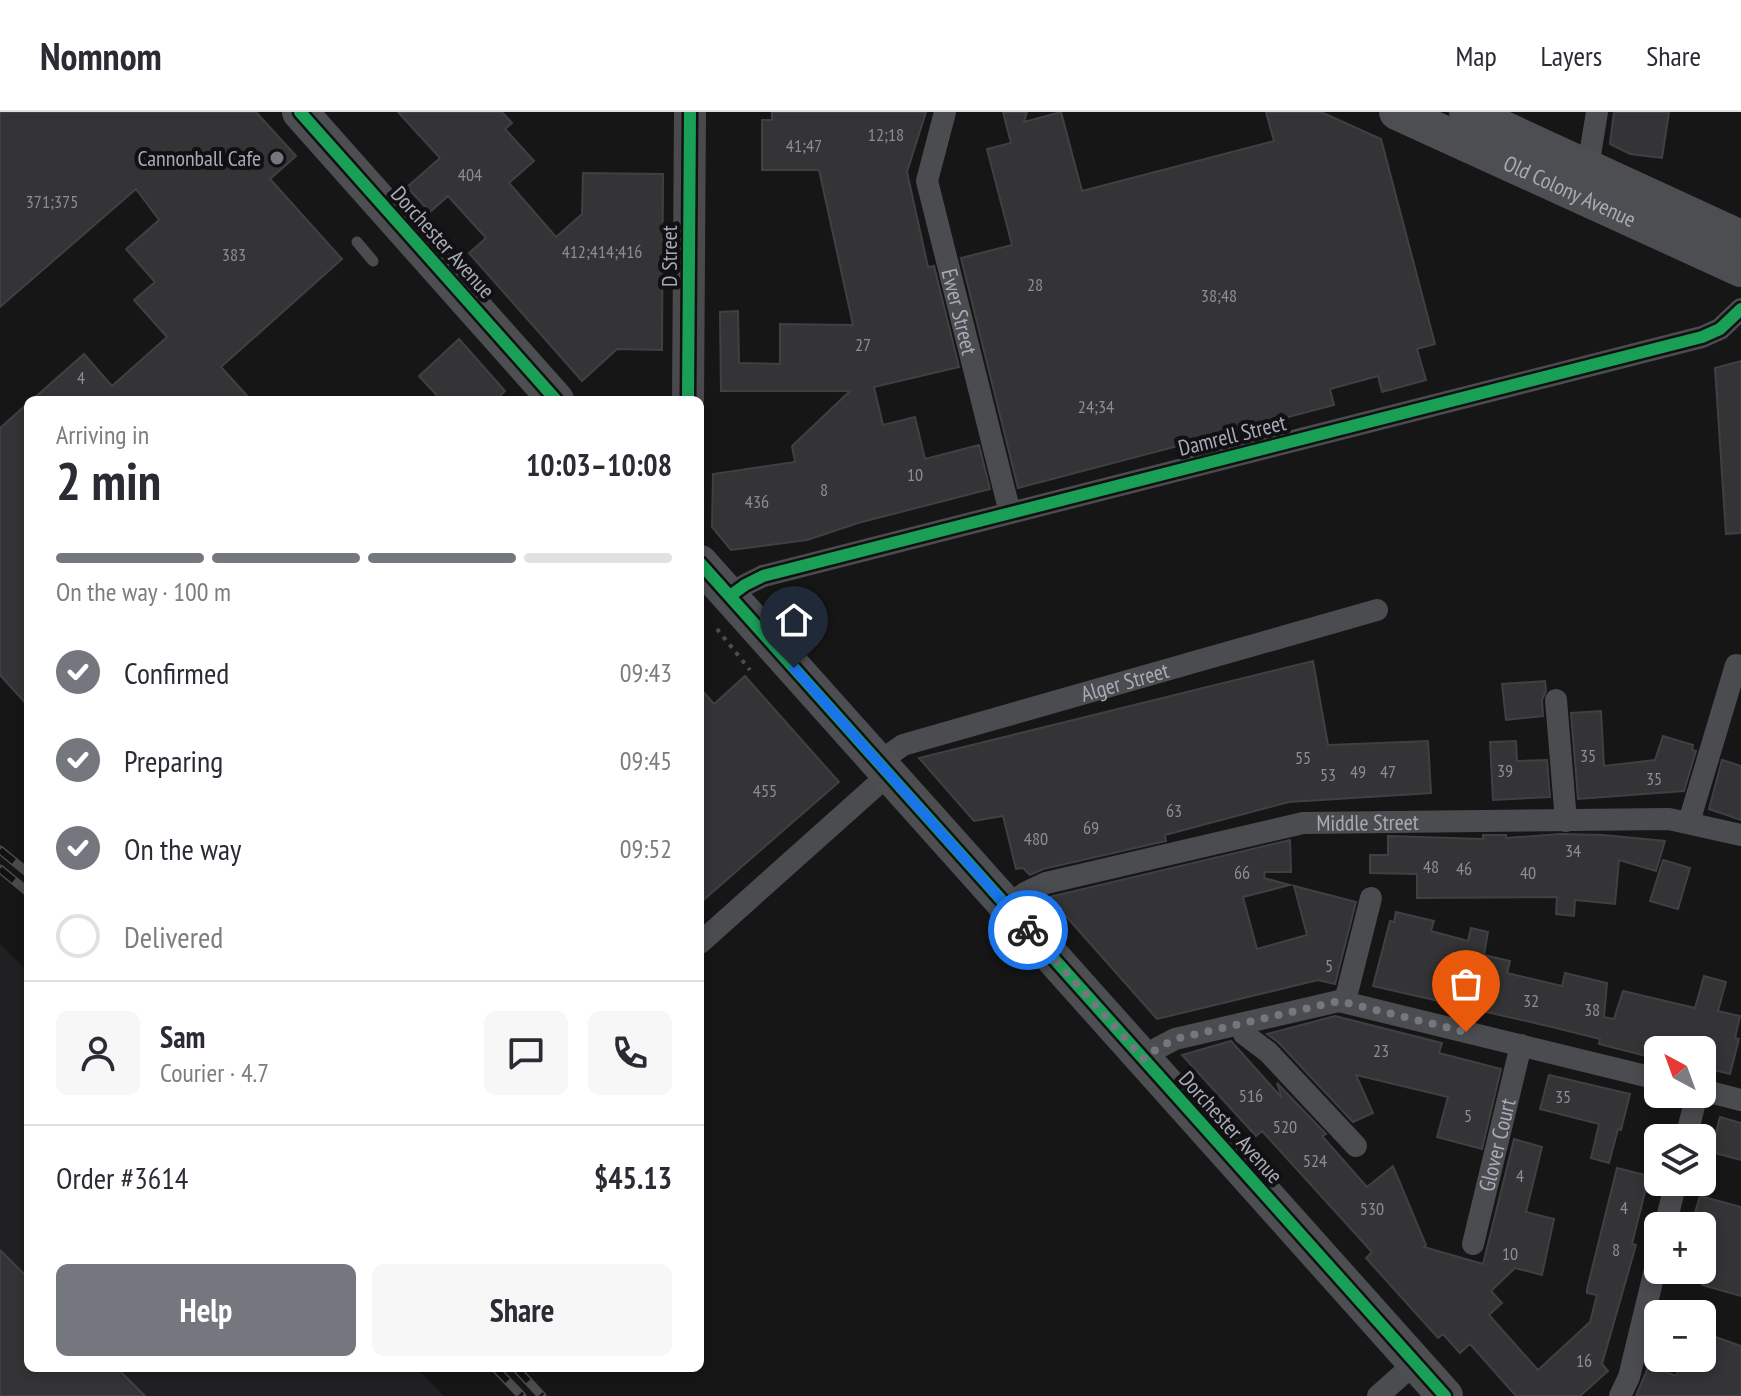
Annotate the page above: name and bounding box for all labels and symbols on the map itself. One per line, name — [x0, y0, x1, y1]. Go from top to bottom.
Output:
house number: 12;18 — [868, 123, 904, 146]
house number: 41;47 — [786, 134, 822, 157]
place label: Cannonball Cafe — [138, 144, 261, 172]
marker: Cannonball Cafe — [268, 149, 286, 167]
street label: Old Colony Avenue — [1499, 149, 1640, 233]
house number: 404 — [458, 163, 482, 186]
street label: Dorchester Avenue — [385, 180, 501, 304]
house number: 371;375 — [26, 190, 78, 213]
street label: D Street — [655, 225, 683, 287]
house number: 412;414;416 — [562, 240, 642, 263]
house number: 383 — [222, 243, 246, 266]
street label: Ewer Street — [935, 266, 984, 358]
house number: 28 — [1027, 273, 1043, 296]
house number: 38;48 — [1201, 284, 1237, 307]
house number: 27 — [855, 333, 871, 356]
house number: 4 — [77, 366, 85, 389]
house number: 24;34 — [1078, 395, 1114, 418]
street label: Damrell Street — [1175, 408, 1289, 462]
house number: 10 — [907, 463, 923, 486]
house number: 8 — [820, 478, 828, 501]
house number: 436 — [745, 490, 769, 513]
pin — [760, 586, 828, 668]
street label: Alger Street — [1077, 656, 1172, 708]
house number: 35 — [1580, 744, 1596, 767]
house number: 55 — [1295, 746, 1311, 769]
house number: 39 — [1497, 759, 1513, 782]
house number: 49 — [1350, 760, 1366, 783]
house number: 47 — [1380, 760, 1396, 783]
house number: 53 — [1320, 763, 1336, 786]
house number: 35 — [1646, 767, 1662, 790]
house number: 455 — [753, 779, 777, 802]
house number: 63 — [1166, 799, 1182, 822]
street label: Middle Street — [1316, 808, 1419, 837]
house number: 69 — [1083, 816, 1099, 839]
house number: 480 — [1024, 827, 1048, 850]
house number: 34 — [1565, 839, 1581, 862]
house number: 48 — [1423, 855, 1439, 878]
house number: 46 — [1456, 857, 1472, 880]
house number: 66 — [1234, 861, 1250, 884]
house number: 40 — [1520, 861, 1536, 884]
courier — [988, 890, 1068, 970]
pin — [1432, 950, 1500, 1032]
house number: 5 — [1325, 954, 1333, 977]
house number: 32 — [1523, 989, 1539, 1012]
house number: 38 — [1584, 998, 1600, 1021]
north arrow — [1644, 1036, 1716, 1108]
house number: 23 — [1373, 1039, 1389, 1062]
street label: Dorchester Avenue — [1173, 1065, 1289, 1189]
house number: 516 — [1239, 1084, 1263, 1107]
house number: 35 — [1555, 1085, 1571, 1108]
street label: Glover Court — [1472, 1095, 1522, 1194]
house number: 5 — [1464, 1104, 1472, 1127]
house number: 520 — [1273, 1115, 1297, 1138]
house number: 524 — [1303, 1149, 1327, 1172]
house number: 4 — [1516, 1164, 1524, 1187]
house number: 4 — [1620, 1196, 1628, 1219]
house number: 530 — [1360, 1197, 1384, 1220]
house number: 8 — [1612, 1238, 1620, 1261]
house number: 10 — [1502, 1242, 1518, 1265]
house number: 16 — [1576, 1349, 1592, 1372]

